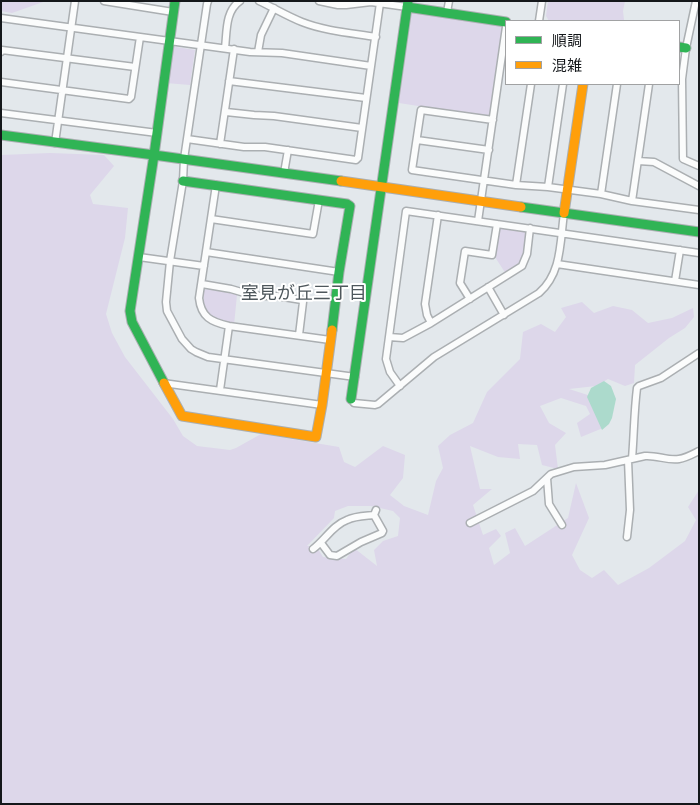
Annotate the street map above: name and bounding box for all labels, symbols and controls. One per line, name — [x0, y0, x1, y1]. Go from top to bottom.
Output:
legend — [505, 20, 680, 85]
text: 順調 — [552, 32, 582, 50]
text: 混雑 — [552, 57, 582, 75]
district label: 室見が丘三丁目 — [241, 283, 367, 305]

